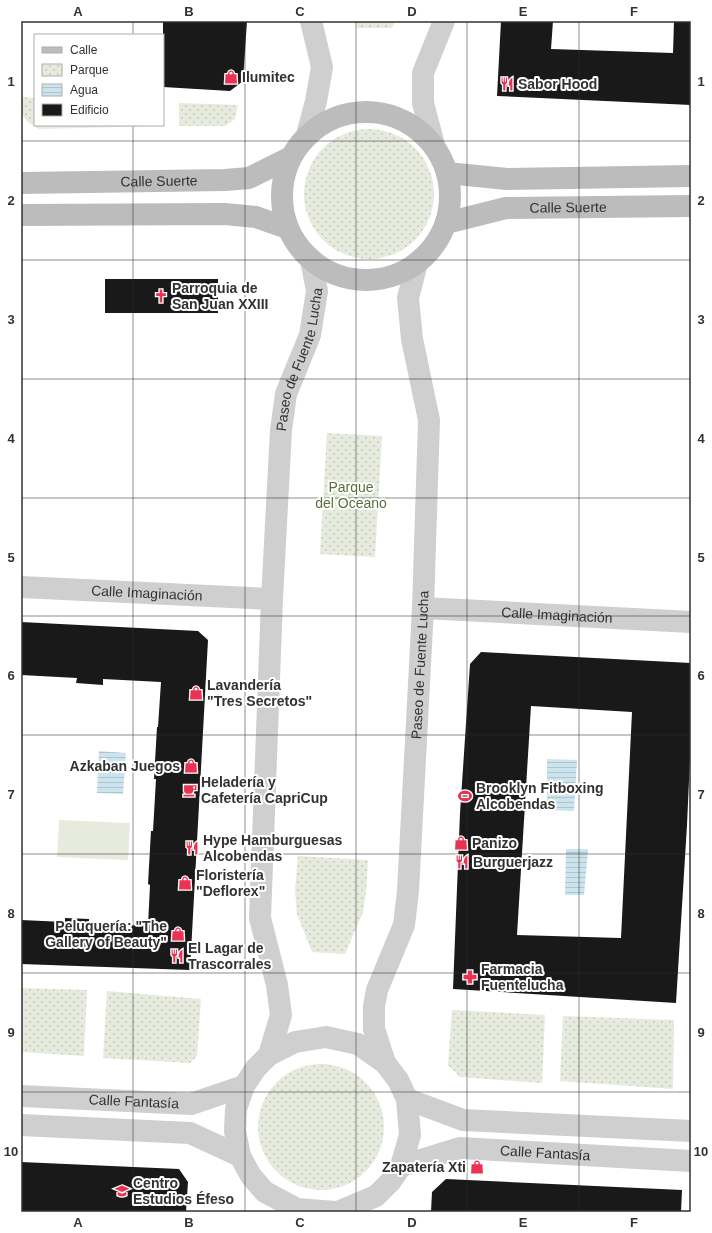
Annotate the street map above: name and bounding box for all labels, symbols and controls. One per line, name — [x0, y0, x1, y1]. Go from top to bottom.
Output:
text: A — [73, 4, 83, 19]
text: B — [184, 4, 194, 19]
text: C — [295, 4, 305, 19]
text: D — [407, 4, 417, 19]
text: E — [519, 4, 528, 19]
text: F — [630, 4, 638, 19]
legend — [34, 34, 164, 126]
text: Calle — [70, 43, 98, 57]
text: Parque — [70, 63, 109, 77]
shop icon: Ilumitec — [223, 69, 239, 85]
place label: Ilumitec — [242, 69, 295, 85]
text: 1 — [7, 74, 15, 89]
text: 1 — [697, 74, 705, 89]
restaurant icon: Sabor Hood — [499, 76, 515, 92]
place label: Sabor Hood — [518, 76, 597, 92]
text: Agua — [70, 83, 98, 97]
text: Edificio — [70, 103, 109, 117]
street label: Calle Suerte — [120, 172, 198, 190]
text: 2 — [7, 193, 15, 208]
text: 2 — [697, 193, 705, 208]
street label: Calle Suerte — [529, 199, 607, 216]
place label: Parroquia de San Juan XXIII — [172, 280, 268, 312]
street label: Paseo de Fuente Lucha — [273, 286, 325, 432]
church icon: Parroquia de San Juan XXIII — [153, 288, 169, 304]
text: 3 — [7, 312, 15, 327]
text: 3 — [697, 312, 705, 327]
text: 4 — [7, 431, 15, 446]
text: 4 — [697, 431, 705, 446]
park label: Parque del Oceano — [315, 479, 387, 511]
text: 5 — [7, 550, 15, 565]
text: 5 — [697, 550, 705, 565]
street label: Calle Imaginación — [91, 582, 203, 604]
street label: Paseo de Fuente Lucha — [408, 590, 432, 740]
street label: Calle Imaginación — [501, 604, 613, 626]
text: 6 — [7, 668, 15, 683]
text: 6 — [697, 668, 705, 683]
place label: Lavandería "Tres Secretos" — [207, 677, 312, 709]
shop icon: Lavandería "Tres Secretos" — [188, 685, 204, 701]
place label: Azkaban Juegos — [70, 758, 180, 774]
shop icon: Azkaban Juegos — [183, 758, 199, 774]
place label: Heladería y Cafetería CapriCup — [201, 774, 328, 806]
place label: Brooklyn Fitboxing Alcobendas — [476, 780, 604, 812]
cafe icon: Heladería y Cafetería CapriCup — [182, 782, 198, 798]
text: 7 — [7, 787, 15, 802]
text: 7 — [697, 787, 705, 802]
sports icon: Brooklyn Fitboxing Alcobendas — [457, 788, 473, 804]
place label: Hype Hamburguesas Alcobendas — [203, 832, 342, 864]
shop icon: Panizo — [453, 835, 469, 851]
place label: Panizo — [472, 835, 517, 851]
restaurant icon: Hype Hamburguesas Alcobendas — [184, 840, 200, 856]
restaurant icon: Burguerjazz — [454, 854, 470, 870]
place label: Burguerjazz — [473, 854, 553, 870]
place label: Floristería "Deflorex" — [196, 867, 265, 899]
shop icon: Floristería "Deflorex" — [177, 875, 193, 891]
text: 8 — [7, 906, 15, 921]
text: 8 — [697, 906, 705, 921]
place label: Peluquería: "The Gallery of Beauty" — [45, 918, 167, 950]
shop icon: Peluquería: "The Gallery of Beauty" — [170, 926, 186, 942]
place label: El Lagar de Trascorrales — [188, 940, 271, 972]
restaurant icon: El Lagar de Trascorrales — [169, 948, 185, 964]
place label: Farmacia Fuentelucha — [481, 961, 564, 993]
pharmacy icon: Farmacia Fuentelucha — [462, 969, 478, 985]
text: 9 — [7, 1025, 15, 1040]
text: 9 — [697, 1025, 705, 1040]
street label: Calle Fantasía — [88, 1091, 180, 1111]
street label: Calle Fantasía — [500, 1142, 591, 1163]
text: 10 — [4, 1144, 18, 1159]
text: 10 — [694, 1144, 708, 1159]
place label: Zapatería Xti — [382, 1159, 466, 1175]
shop icon: Zapatería Xti — [469, 1159, 485, 1175]
place label: Centro Estudios Éfeso — [133, 1175, 234, 1207]
school or university icon: Centro Estudios Éfeso — [114, 1183, 130, 1199]
text: A — [73, 1215, 83, 1230]
text: B — [184, 1215, 194, 1230]
text: C — [295, 1215, 305, 1230]
text: D — [407, 1215, 417, 1230]
text: E — [519, 1215, 528, 1230]
text: F — [630, 1215, 638, 1230]

